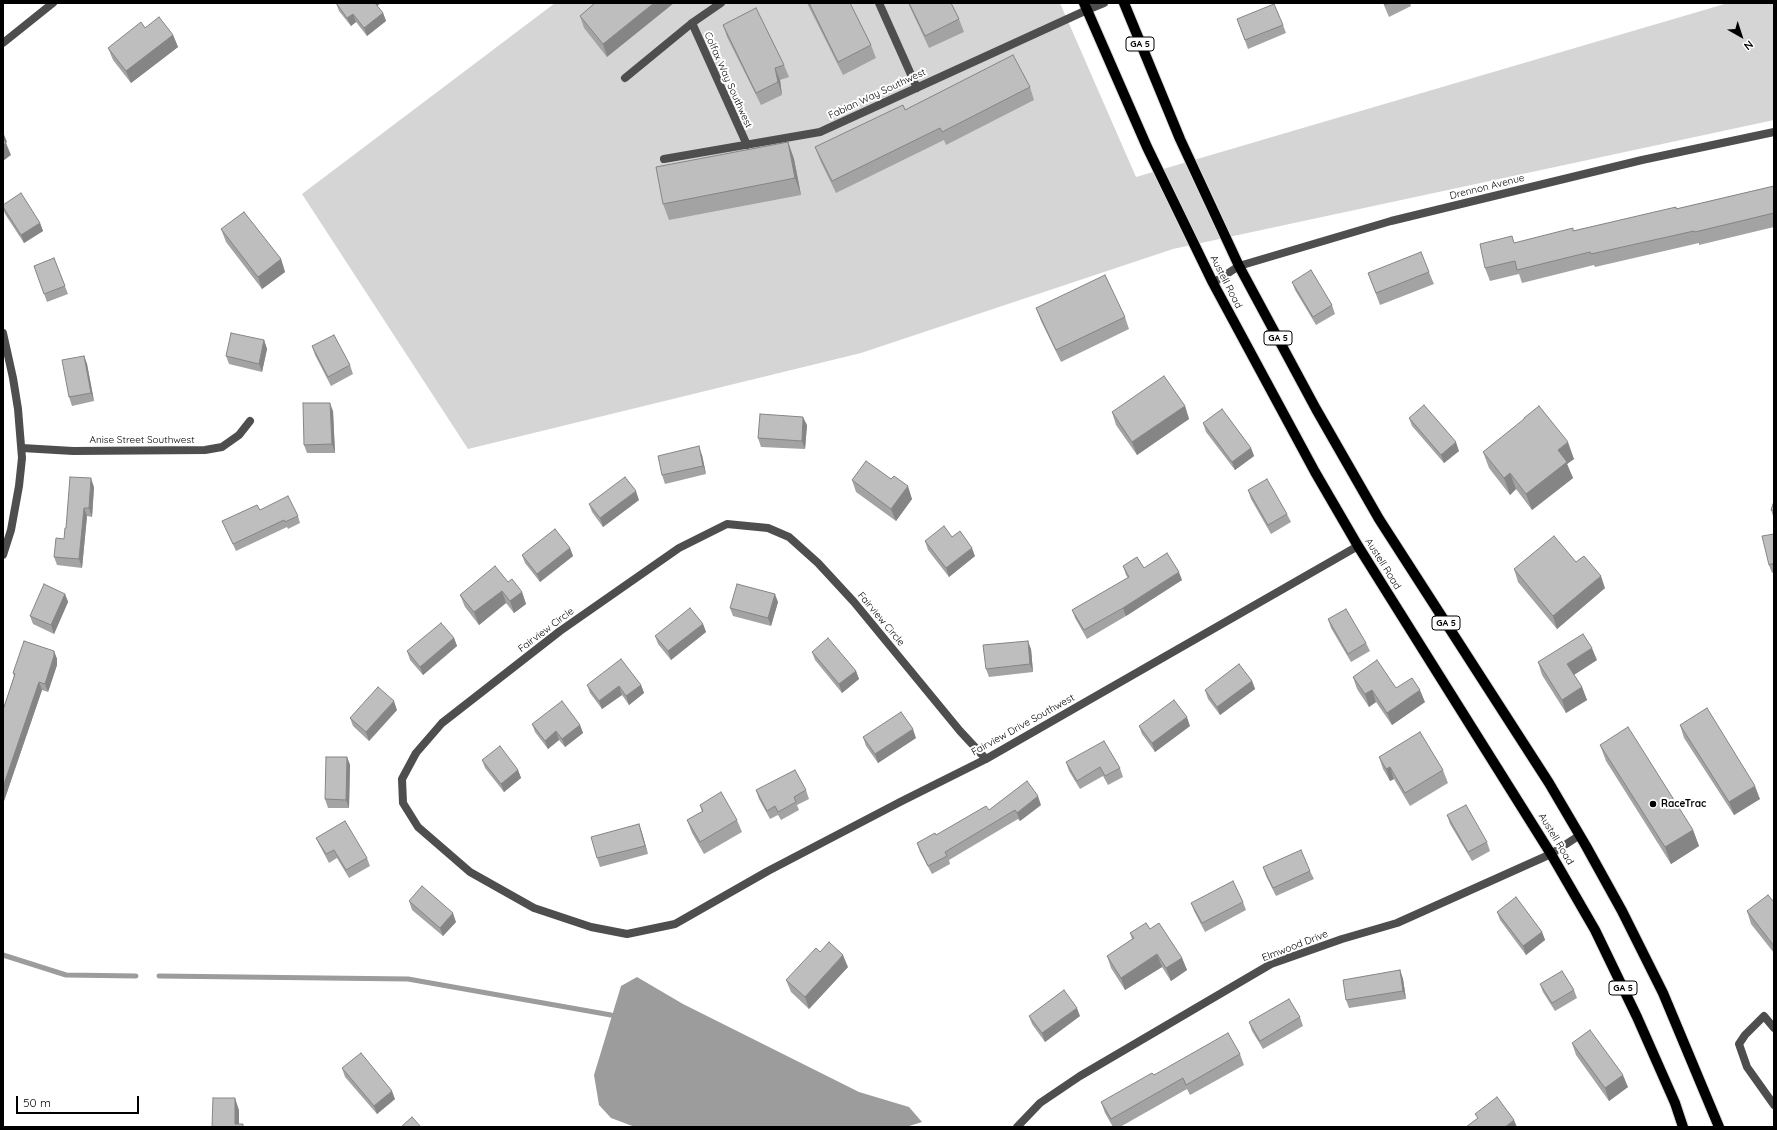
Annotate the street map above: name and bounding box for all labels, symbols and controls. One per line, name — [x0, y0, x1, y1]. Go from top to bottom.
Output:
north arrow — [1721, 16, 1761, 56]
street label: Colfax Way Southwest — [701, 30, 755, 130]
road number: GA 5 — [1126, 37, 1154, 51]
text: N — [1741, 37, 1756, 53]
street label: Fabian Way Southwest — [826, 66, 928, 122]
street label: Drennon Avenue — [1448, 172, 1526, 202]
street label: Austell Road — [1208, 253, 1244, 311]
road number: GA 5 — [1264, 331, 1292, 345]
street label: Anise Street Southwest — [89, 434, 195, 446]
street label: Austell Road — [1363, 536, 1403, 592]
street label: Fairview Circle — [855, 590, 907, 648]
street label: Fairview Circle — [516, 605, 576, 655]
road number: GA 5 — [1432, 616, 1460, 630]
street label: Fairview Drive Southwest — [969, 692, 1077, 758]
place label: RaceTrac — [1661, 798, 1706, 810]
marker: RaceTrac — [1648, 799, 1658, 809]
street label: Austell Road — [1536, 811, 1576, 867]
street label: Elmwood Drive — [1260, 928, 1330, 964]
road number: GA 5 — [1609, 981, 1637, 995]
scale bar — [18, 1088, 141, 1114]
text: 50 m — [23, 1095, 51, 1110]

